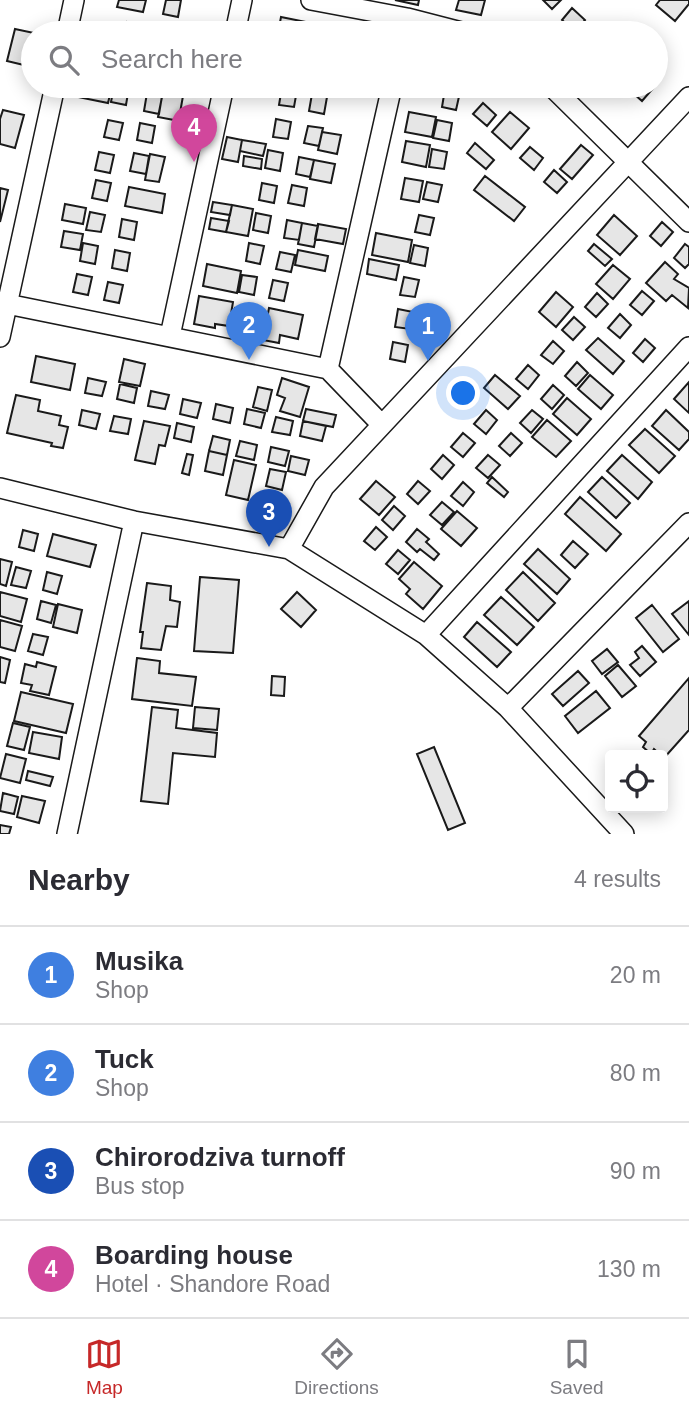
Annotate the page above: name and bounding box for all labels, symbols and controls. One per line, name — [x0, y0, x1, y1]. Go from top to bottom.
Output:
search box — [21, 21, 668, 98]
icon: search — [45, 41, 83, 79]
text: Search here — [101, 44, 243, 74]
pin: 4 — [171, 104, 217, 162]
pin: 2 — [226, 302, 272, 360]
pin: 1 — [405, 303, 451, 361]
your location — [446, 376, 480, 410]
pin: 3 — [246, 489, 292, 547]
map controls — [605, 750, 668, 813]
button: locate — [605, 750, 668, 813]
text: Nearby — [28, 863, 130, 896]
text: 4 results — [574, 866, 661, 892]
text: Musika — [95, 946, 183, 976]
text: 1 — [45, 962, 57, 988]
text: 20 m — [610, 962, 661, 988]
text: Shop — [95, 977, 149, 1003]
text: Tuck — [95, 1044, 154, 1074]
text: 2 — [45, 1060, 57, 1086]
text: 80 m — [610, 1060, 661, 1086]
text: Shop — [95, 1075, 149, 1101]
text: Chirorodziva turnoff — [95, 1142, 345, 1172]
text: 3 — [45, 1158, 57, 1184]
text: 90 m — [610, 1158, 661, 1184]
text: Bus stop — [95, 1173, 185, 1199]
text: Boarding house — [95, 1240, 293, 1270]
text: 4 — [45, 1256, 57, 1282]
text: 130 m — [597, 1256, 661, 1282]
text: Hotel · Shandore Road — [95, 1271, 330, 1297]
tab: Map — [85, 1335, 123, 1399]
tab: Directions — [294, 1335, 379, 1399]
tab: Saved — [550, 1335, 604, 1399]

